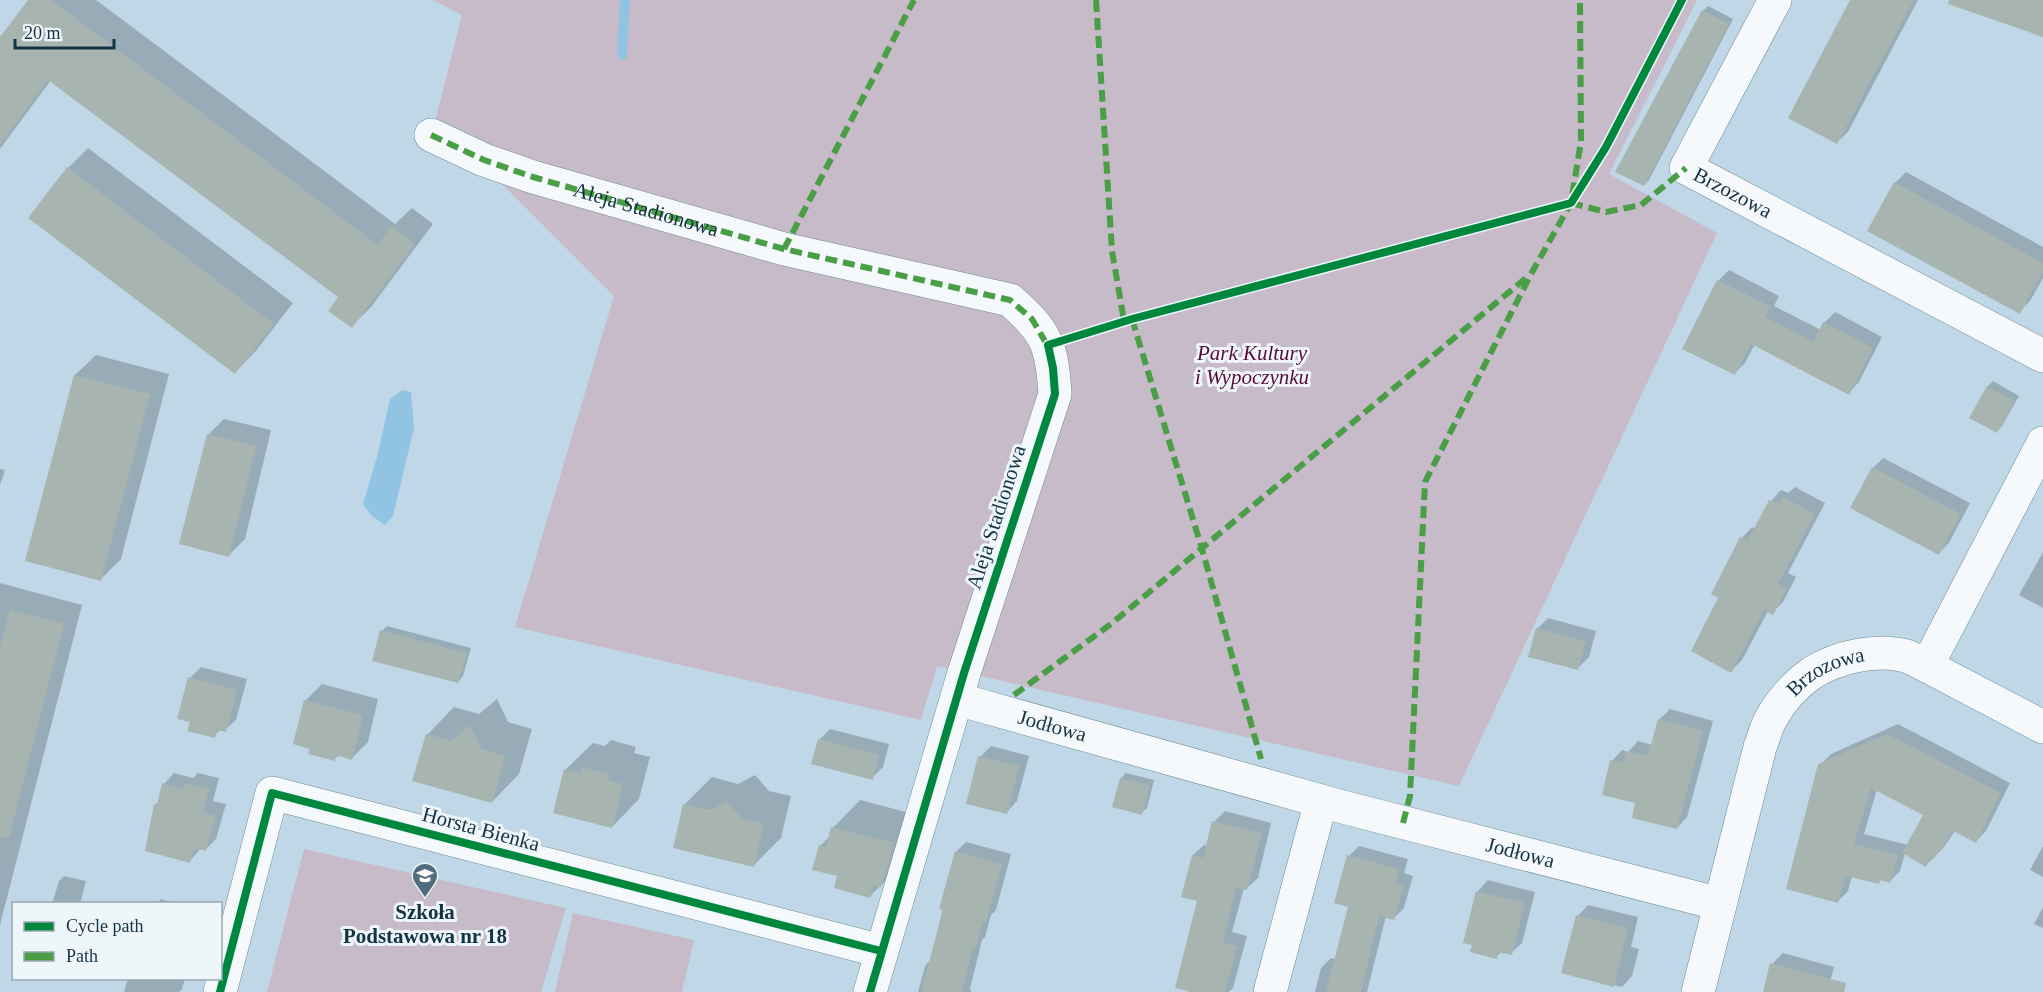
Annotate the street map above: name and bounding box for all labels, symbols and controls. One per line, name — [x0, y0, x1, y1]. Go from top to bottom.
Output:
scale bar — [15, 12, 114, 50]
text: 20 m — [24, 23, 61, 43]
street label: Brzozowa — [1690, 162, 1777, 223]
street label: Aleja Stadionowa — [571, 177, 722, 242]
park label: Park Kultury i Wypoczynku — [1195, 341, 1309, 389]
street label: Aleja Stadionowa — [961, 441, 1031, 592]
street label: Brzozowa — [1781, 642, 1867, 701]
street label: Jodłowa — [1015, 705, 1090, 747]
street label: Horsta Bienka — [420, 802, 543, 856]
street label: Jodłowa — [1483, 832, 1558, 873]
school or university icon: Szkoła Podstawowa nr 18 — [410, 861, 440, 899]
place label: Szkoła Podstawowa nr 18 — [343, 900, 507, 948]
legend — [12, 902, 222, 980]
text: Cycle path — [66, 916, 143, 936]
text: Path — [66, 946, 98, 966]

